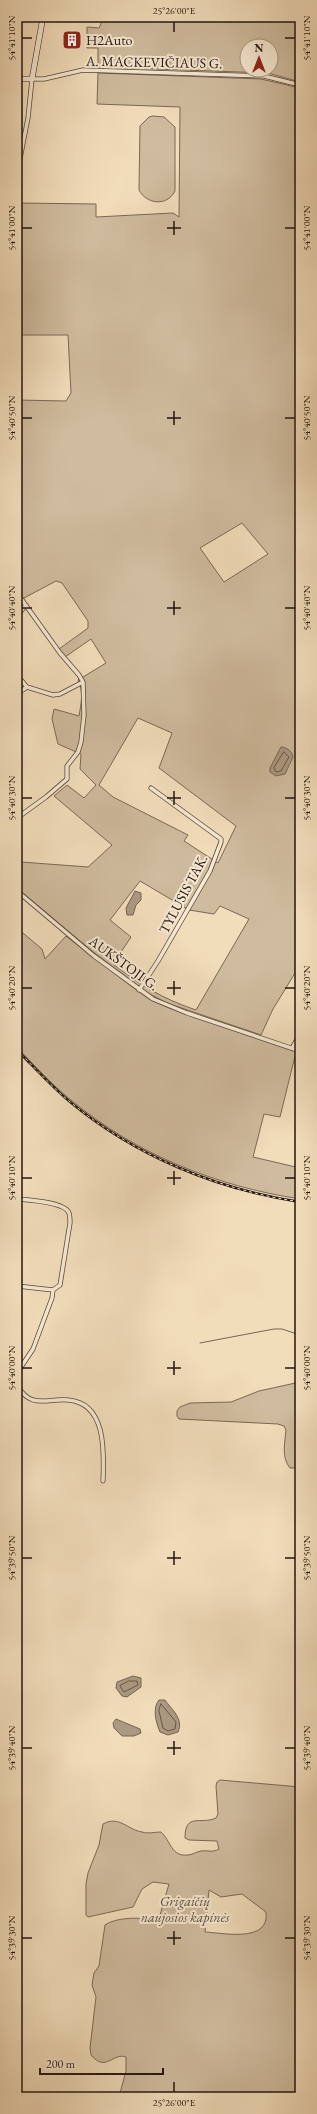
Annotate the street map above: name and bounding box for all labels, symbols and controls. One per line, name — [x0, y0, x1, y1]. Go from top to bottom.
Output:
text: 25°26'00"E — [153, 4, 196, 17]
text: 54°41'10"N — [5, 15, 18, 60]
text: 54°41'10"N — [300, 15, 313, 60]
building icon: H2Auto — [61, 29, 83, 51]
place label: H2Auto — [86, 31, 133, 49]
north arrow — [239, 38, 279, 78]
text: N — [255, 41, 264, 55]
street label: A. MACKEVIČIAUS G. — [85, 52, 222, 72]
text: 54°41'00"N — [5, 205, 18, 250]
text: 54°41'00"N — [300, 205, 313, 250]
text: 54°40'50"N — [5, 395, 18, 440]
text: 54°40'50"N — [300, 395, 313, 440]
text: 54°40'40"N — [5, 585, 18, 630]
text: 54°40'40"N — [300, 585, 313, 630]
text: 54°40'30"N — [5, 775, 18, 820]
text: 54°40'30"N — [300, 775, 313, 820]
street label: TYLUSIS TAK. — [155, 851, 211, 937]
street label: AUKŠTOJI G. — [85, 931, 162, 994]
text: 54°40'20"N — [5, 965, 18, 1010]
text: 54°40'20"N — [300, 965, 313, 1010]
text: 54°40'10"N — [5, 1155, 18, 1200]
text: 54°40'10"N — [300, 1155, 313, 1200]
text: 54°40'00"N — [5, 1345, 18, 1390]
text: 54°40'00"N — [300, 1345, 313, 1390]
text: 54°39'50"N — [5, 1535, 18, 1580]
text: 54°39'50"N — [300, 1535, 313, 1580]
text: 54°39'40"N — [5, 1725, 18, 1770]
text: 54°39'40"N — [300, 1725, 313, 1770]
park label: Grigaičių naujosios kapinės — [141, 1892, 229, 1926]
text: 54°39'30"N — [5, 1915, 18, 1960]
text: 54°39'30"N — [300, 1915, 313, 1960]
scale bar — [40, 2050, 163, 2076]
text: 200 m — [46, 2056, 76, 2072]
text: 25°26'00"E — [153, 2096, 196, 2109]

